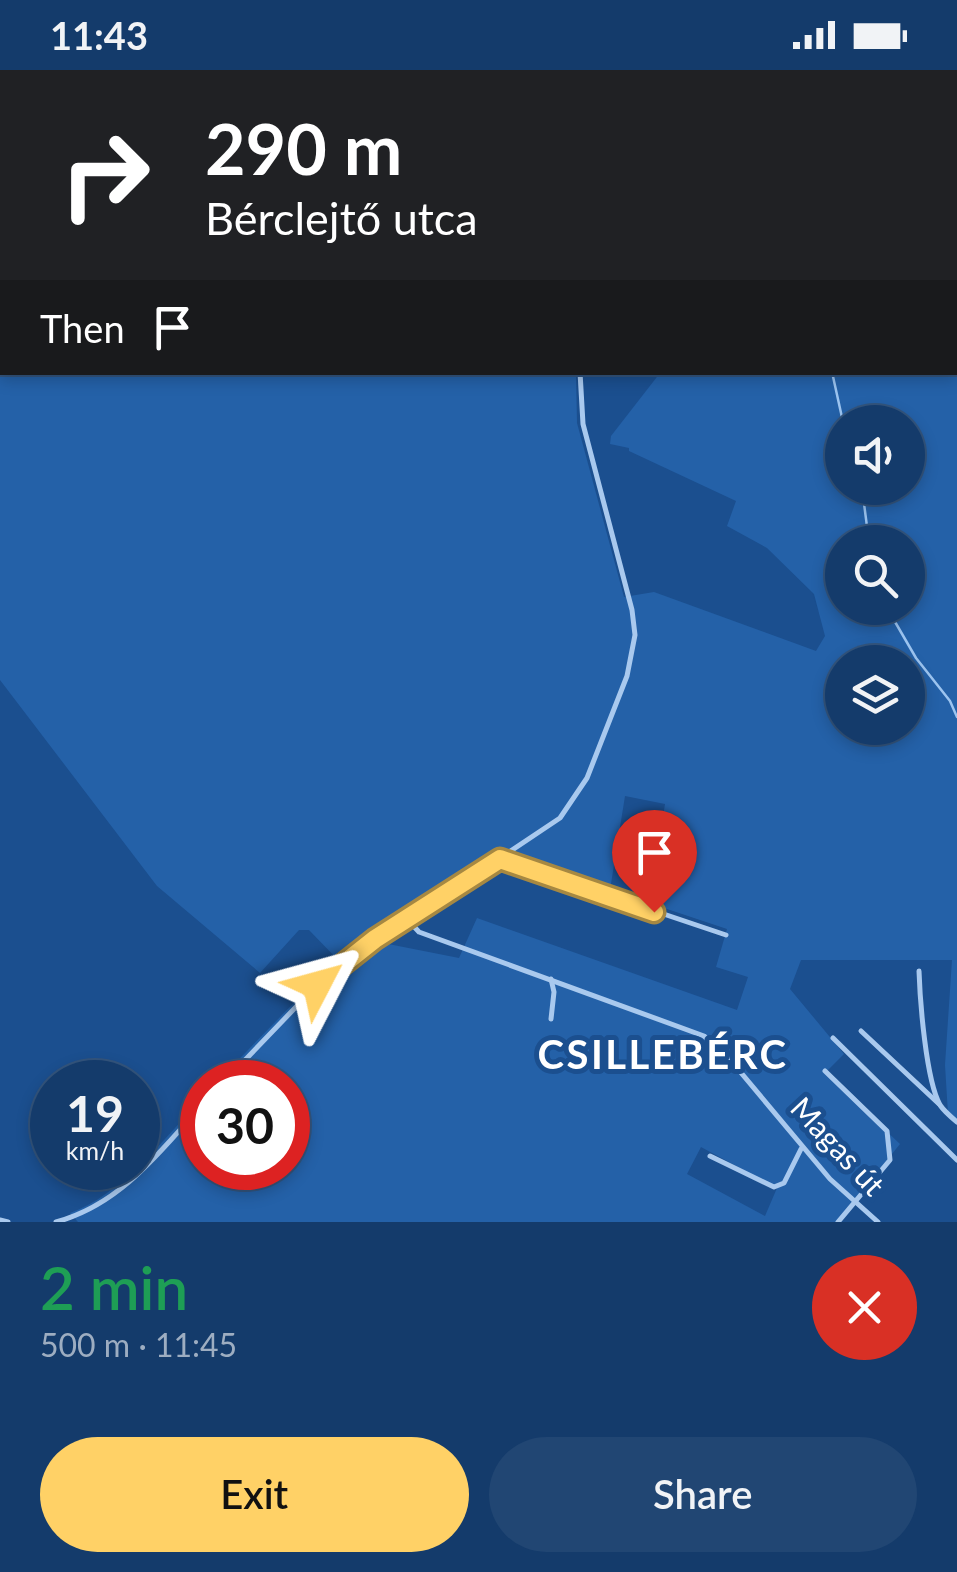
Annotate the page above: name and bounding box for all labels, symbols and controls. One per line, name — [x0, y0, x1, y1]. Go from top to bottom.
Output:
text: 11:43 — [50, 12, 148, 58]
text: 290 m — [205, 106, 402, 190]
icon: right — [40, 110, 170, 240]
text: Bérclejtő utca — [205, 191, 478, 245]
icon: arrive — [145, 300, 200, 355]
text: Then — [40, 305, 125, 351]
map controls — [825, 405, 925, 745]
button: sound — [825, 405, 925, 505]
button: search — [825, 525, 925, 625]
button: layers — [825, 645, 925, 745]
pin — [612, 810, 697, 913]
icon: arrive — [627, 825, 682, 880]
position arrow — [265, 933, 369, 1037]
district label: CSILLEBÉRC — [538, 1030, 788, 1078]
speed limit sign: 30 — [180, 1060, 310, 1190]
text: 19 — [66, 1083, 124, 1143]
street label: Magas út — [784, 1089, 893, 1202]
text: km/h — [66, 1135, 124, 1165]
text: 2 min — [40, 1251, 188, 1323]
button: close — [812, 1255, 917, 1360]
text: 500 m · 11:45 — [40, 1325, 237, 1364]
button: Exit — [40, 1437, 469, 1552]
button: Share — [489, 1437, 917, 1552]

